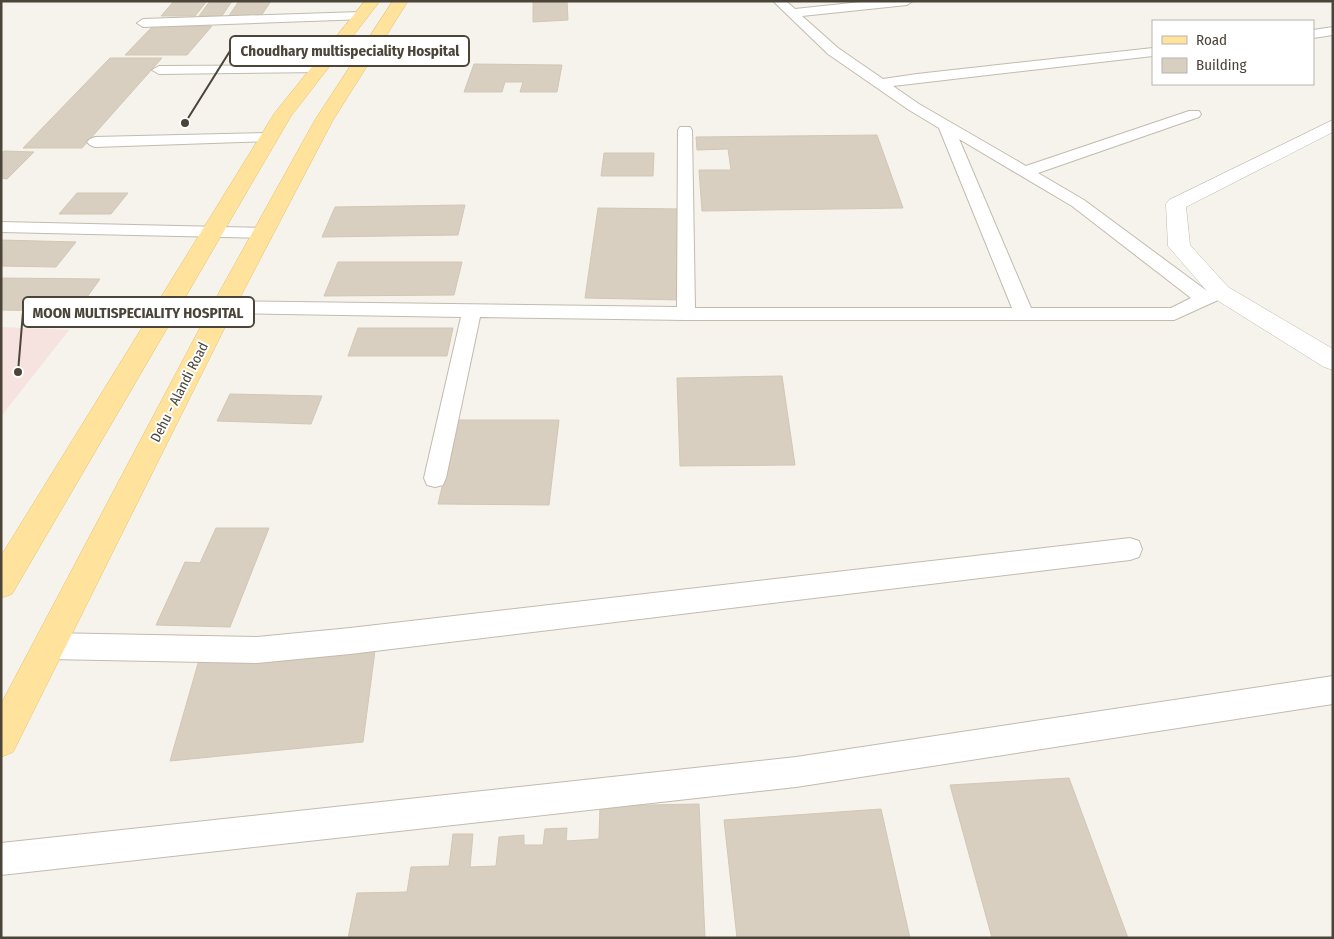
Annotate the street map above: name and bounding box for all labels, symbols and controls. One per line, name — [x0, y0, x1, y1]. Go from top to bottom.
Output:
legend — [1152, 20, 1314, 85]
text: Road — [1196, 31, 1227, 49]
callout: Choudhary multispeciality Hospital — [230, 36, 469, 66]
text: Choudhary multispeciality Hospital — [241, 42, 460, 60]
text: Building — [1196, 56, 1247, 74]
callout: MOON MULTISPECIALITY HOSPITAL — [23, 297, 254, 327]
text: MOON MULTISPECIALITY HOSPITAL — [33, 304, 243, 322]
street label: Dehu - Alandi Road — [147, 339, 212, 445]

